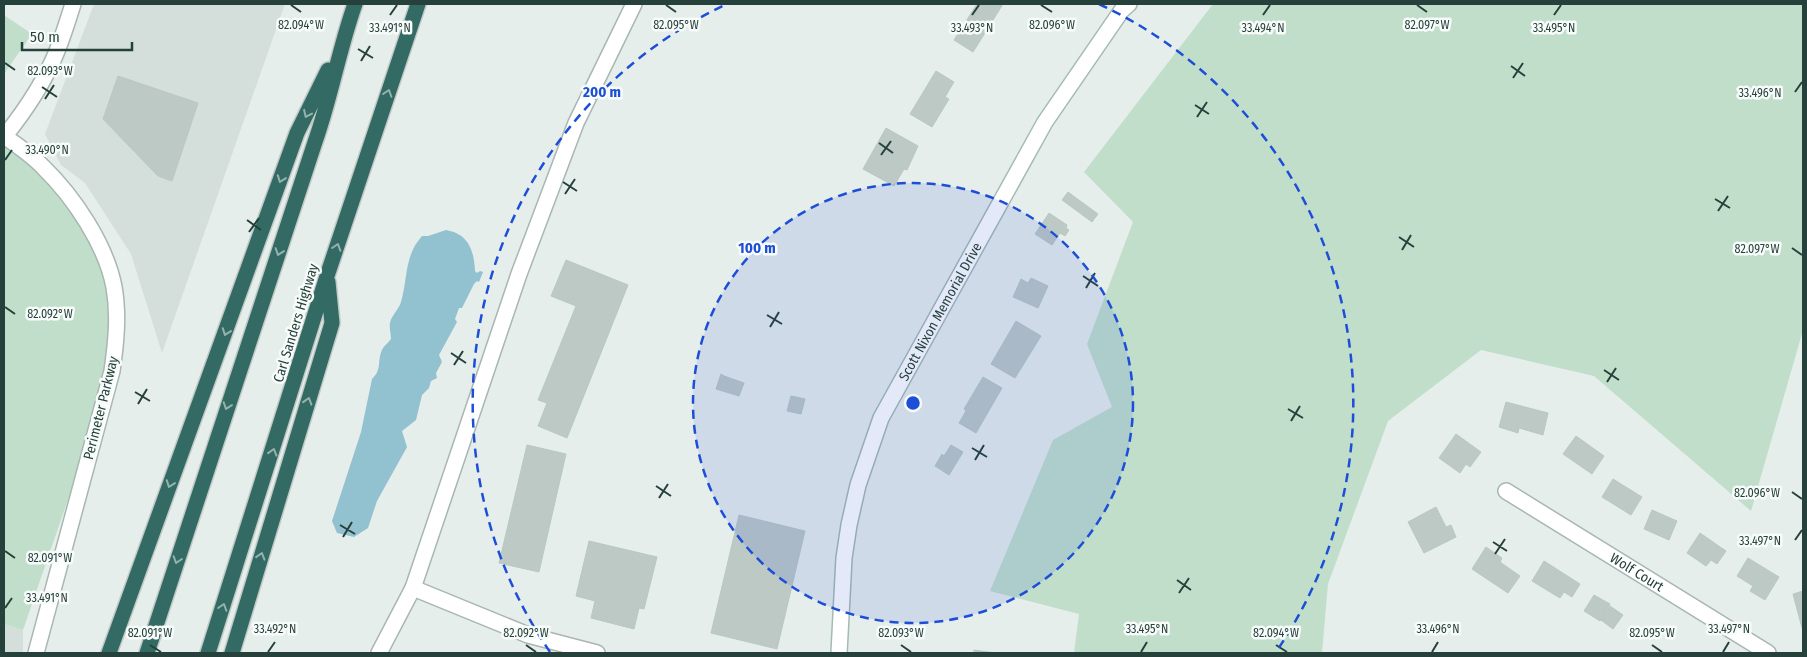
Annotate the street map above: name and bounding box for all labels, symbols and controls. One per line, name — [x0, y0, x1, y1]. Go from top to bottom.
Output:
text: 82.094°W — [278, 18, 324, 32]
text: 82.095°W — [653, 18, 699, 32]
text: 82.096°W — [1029, 18, 1075, 32]
text: 82.097°W — [1404, 18, 1450, 32]
scale bar — [22, 20, 132, 52]
text: 33.491°N — [369, 21, 411, 35]
text: 33.493°N — [951, 21, 993, 35]
text: 33.494°N — [1241, 21, 1285, 35]
text: 33.495°N — [1533, 21, 1575, 35]
text: 50 m — [30, 28, 60, 46]
text: 82.093°W — [27, 64, 73, 78]
text: 200 m — [582, 83, 621, 101]
text: 33.496°N — [1738, 86, 1782, 100]
one-way arrow — [382, 89, 392, 97]
one-way arrow — [303, 108, 313, 117]
text: 33.490°N — [25, 143, 69, 157]
one-way arrow — [277, 174, 287, 183]
text: 100 m — [738, 239, 776, 257]
street label: Scott Nixon Memorial Drive — [895, 239, 985, 384]
text: 82.097°W — [1734, 242, 1780, 256]
one-way arrow — [331, 243, 341, 252]
one-way arrow — [274, 247, 284, 255]
street label: Carl Sanders Highway — [270, 261, 322, 384]
text: 82.092°W — [27, 307, 73, 321]
one-way arrow — [222, 327, 232, 336]
street label: Perimeter Parkway — [80, 354, 122, 462]
centre of rings — [904, 394, 922, 412]
one-way arrow — [303, 397, 313, 405]
one-way arrow — [223, 401, 233, 409]
one-way arrow — [267, 448, 277, 457]
one-way arrow — [166, 480, 176, 488]
text: 82.096°W — [1734, 486, 1780, 500]
text: 33.497°N — [1739, 534, 1781, 548]
street label: Wolf Court — [1607, 549, 1667, 595]
text: 82.091°W — [28, 551, 72, 565]
one-way arrow — [256, 553, 266, 561]
one-way arrow — [173, 556, 183, 564]
text: 33.491°N — [26, 591, 68, 605]
one-way arrow — [217, 603, 227, 612]
text: 33.492°N — [254, 622, 296, 636]
text: 33.495°N — [1126, 622, 1168, 636]
text: 33.496°N — [1416, 622, 1460, 636]
text: 33.497°N — [1708, 622, 1750, 636]
text: 82.091°W — [128, 626, 172, 640]
text: 82.092°W — [503, 626, 549, 640]
text: 82.093°W — [878, 626, 924, 640]
text: 82.094°W — [1253, 626, 1299, 640]
text: 82.095°W — [1629, 626, 1675, 640]

